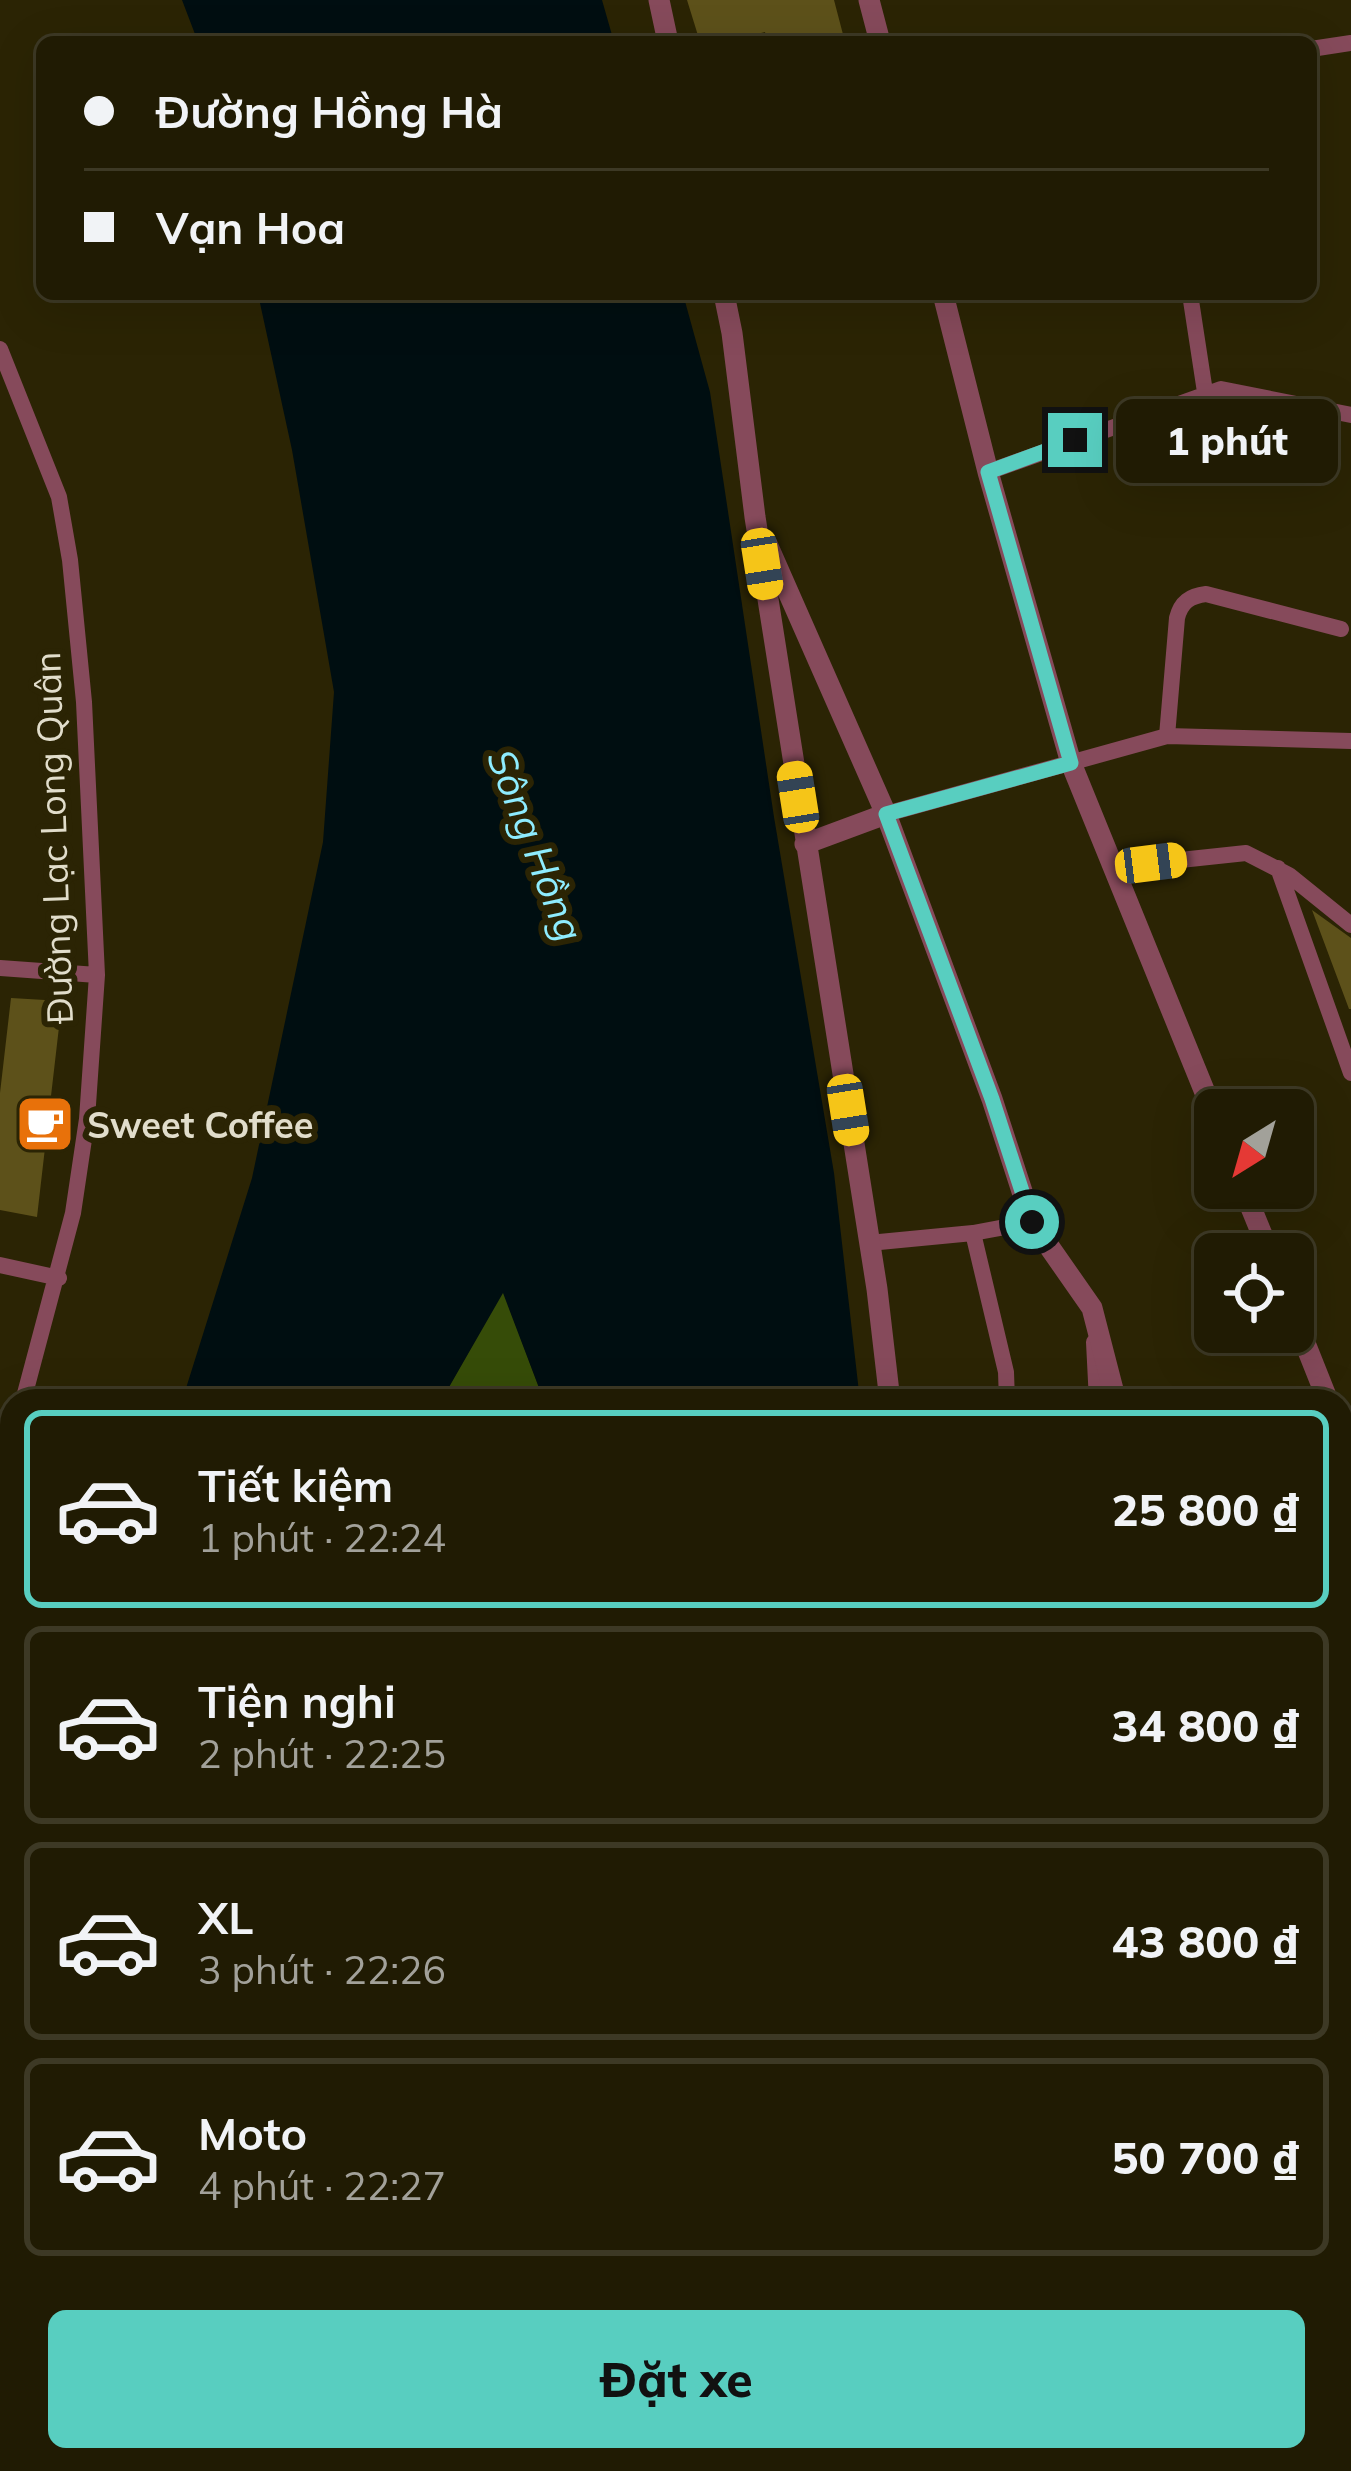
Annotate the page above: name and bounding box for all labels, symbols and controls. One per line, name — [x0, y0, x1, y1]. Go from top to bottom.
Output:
text: Đường Hồng Hà — [156, 83, 503, 139]
text: Vạn Hoa — [156, 199, 345, 255]
callout: 1 phút — [1117, 398, 1339, 482]
route end — [1048, 413, 1102, 467]
text: 1 phút — [1166, 416, 1288, 465]
car — [739, 526, 785, 602]
street label: Đường Lạc Long Quân — [24, 651, 82, 1025]
water label: Sông Hồng — [477, 742, 595, 948]
car — [775, 759, 821, 835]
car — [1113, 841, 1189, 885]
car — [825, 1072, 871, 1148]
north arrow — [1194, 1089, 1314, 1209]
map controls — [1194, 1089, 1314, 1353]
cafe icon: Sweet Coffee — [14, 1093, 76, 1155]
place label: Sweet Coffee — [87, 1102, 313, 1147]
route start — [1005, 1195, 1059, 1249]
button: locate — [1194, 1233, 1314, 1353]
icon: car — [54, 1455, 162, 1563]
text: Tiết kiệm — [198, 1457, 393, 1513]
text: 25 800 ₫ — [1112, 1481, 1299, 1537]
text: 1 phút · 22:24 — [198, 1513, 446, 1562]
icon: car — [54, 1671, 162, 1779]
text: Tiện nghi — [198, 1673, 396, 1729]
text: 34 800 ₫ — [1112, 1697, 1299, 1753]
text: 2 phút · 22:25 — [198, 1729, 446, 1778]
icon: car — [54, 1887, 162, 1995]
text: XL — [198, 1889, 253, 1945]
text: 43 800 ₫ — [1112, 1913, 1299, 1969]
text: 3 phút · 22:26 — [198, 1945, 446, 1994]
icon: car — [54, 2103, 162, 2211]
text: Moto — [198, 2105, 307, 2161]
text: 50 700 ₫ — [1112, 2129, 1299, 2185]
text: 4 phút · 22:27 — [198, 2161, 446, 2210]
button: Đặt xe — [48, 2310, 1305, 2448]

